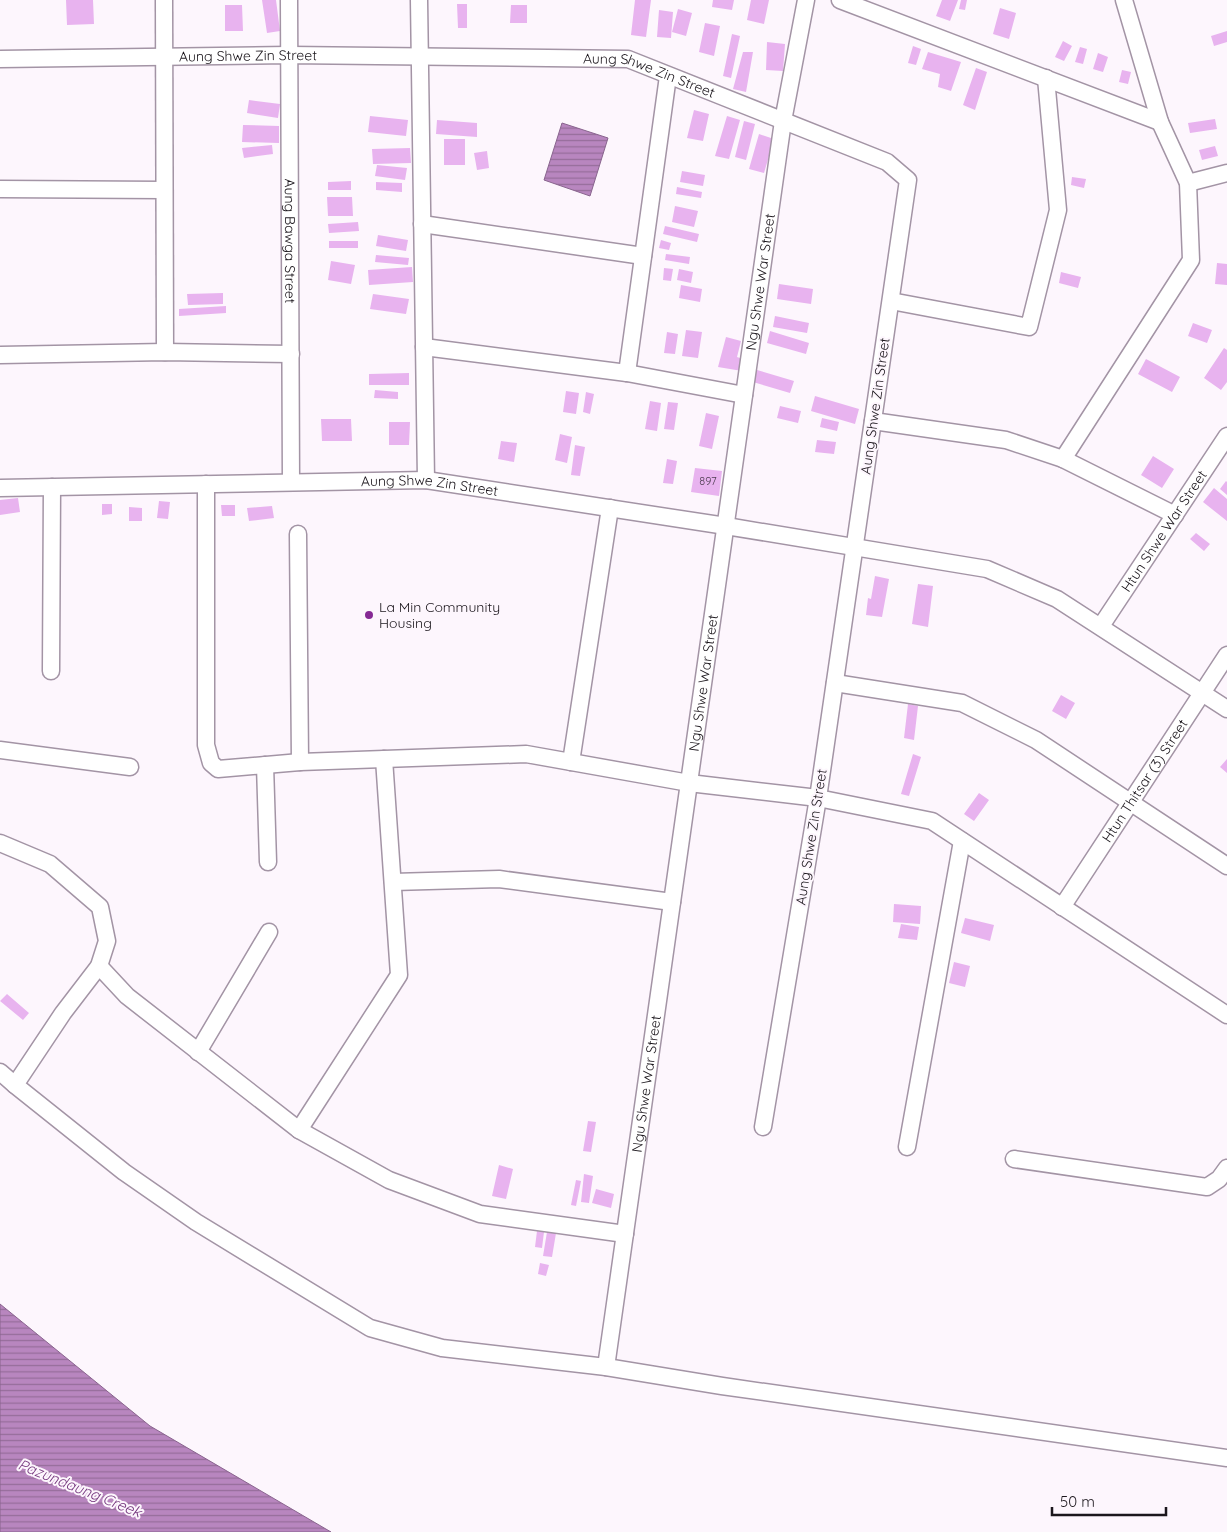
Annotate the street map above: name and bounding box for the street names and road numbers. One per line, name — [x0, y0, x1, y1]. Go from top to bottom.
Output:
street label: Aung Shwe Zin Street — [179, 46, 317, 66]
street label: Aung Shwe Zin Street — [583, 49, 718, 102]
street label: Aung Bawga Street — [281, 179, 299, 304]
street label: Ngu Shwe War Street — [742, 212, 779, 352]
street label: Aung Shwe Zin Street — [856, 336, 894, 475]
street label: Htun Shwe War Street — [1117, 467, 1211, 595]
street label: Aung Shwe Zin Street — [361, 471, 500, 500]
street label: Ngu Shwe War Street — [685, 613, 722, 753]
street label: Htun Thitsar (3) Street — [1098, 715, 1192, 846]
street label: Aung Shwe Zin Street — [791, 767, 831, 906]
street label: Ngu Shwe War Street — [628, 1014, 665, 1154]

